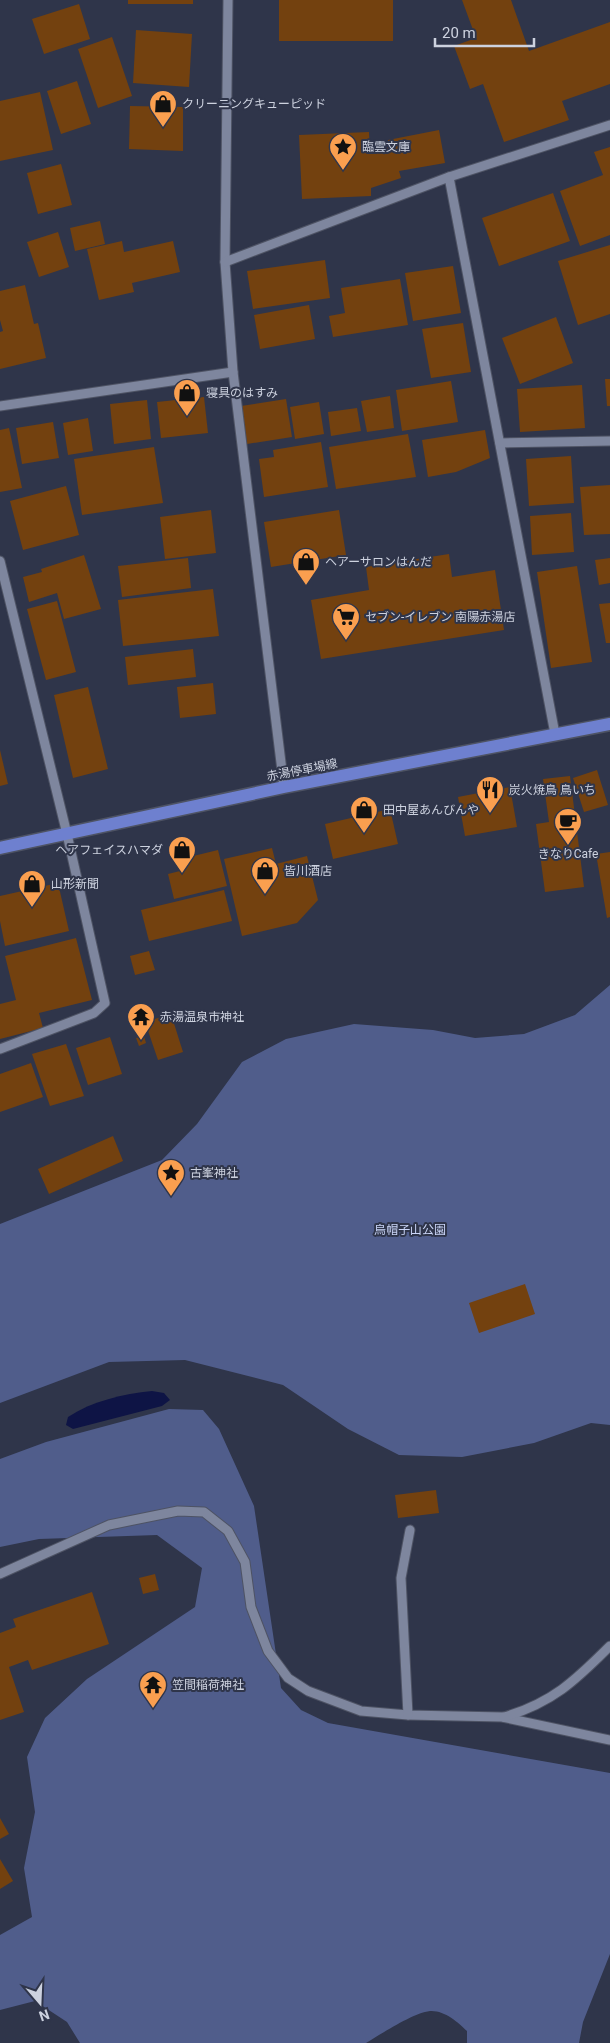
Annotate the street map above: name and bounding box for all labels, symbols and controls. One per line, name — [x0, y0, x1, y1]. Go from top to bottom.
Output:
scale bar — [435, 15, 534, 47]
text: 20 m — [442, 24, 476, 42]
shop icon: クリーニングキューピッド — [148, 89, 178, 128]
place label: クリーニングキューピッド — [182, 97, 326, 111]
place icon: 臨雲文庫 — [328, 132, 358, 171]
place label: 臨雲文庫 — [362, 140, 410, 154]
shop icon: 寝具のはすみ — [172, 378, 202, 417]
place label: 寝具のはすみ — [206, 386, 278, 400]
shop icon: ヘアーサロンはんだ — [291, 547, 321, 586]
place label: ヘアーサロンはんだ — [325, 555, 432, 569]
supermarket icon: セブン-イレブン 南陽赤湯店 — [331, 602, 361, 641]
place label: セブン-イレブン 南陽赤湯店 — [365, 610, 515, 624]
street label: 赤湯停車場線 — [265, 756, 339, 784]
restaurant icon: 炭火焼鳥 鳥いち — [475, 775, 505, 814]
place label: 炭火焼鳥 鳥いち — [509, 783, 596, 797]
shop icon: 田中屋あんびんや — [349, 795, 379, 834]
place label: 田中屋あんびんや — [383, 803, 479, 817]
cafe icon: きなりCafe — [553, 807, 583, 846]
shop icon: ヘアフェイスハマダ — [167, 835, 197, 874]
place label: ヘアフェイスハマダ — [55, 843, 163, 857]
place label: きなりCafe — [538, 847, 598, 861]
shop icon: 皆川酒店 — [250, 856, 280, 895]
place label: 皆川酒店 — [284, 864, 332, 878]
shop icon: 山形新聞 — [17, 869, 47, 908]
place label: 山形新聞 — [51, 877, 99, 891]
temple icon: 赤湯温泉市神社 — [126, 1002, 156, 1041]
place label: 赤湯温泉市神社 — [160, 1010, 244, 1024]
place icon: 古峯神社 — [156, 1158, 186, 1197]
place label: 古峯神社 — [190, 1166, 238, 1180]
park label: 烏帽子山公園 — [374, 1223, 446, 1237]
temple icon: 笠間稲荷神社 — [138, 1670, 168, 1709]
place label: 笠間稲荷神社 — [172, 1678, 244, 1692]
north arrow — [15, 1978, 65, 2028]
text: N — [37, 2006, 52, 2024]

